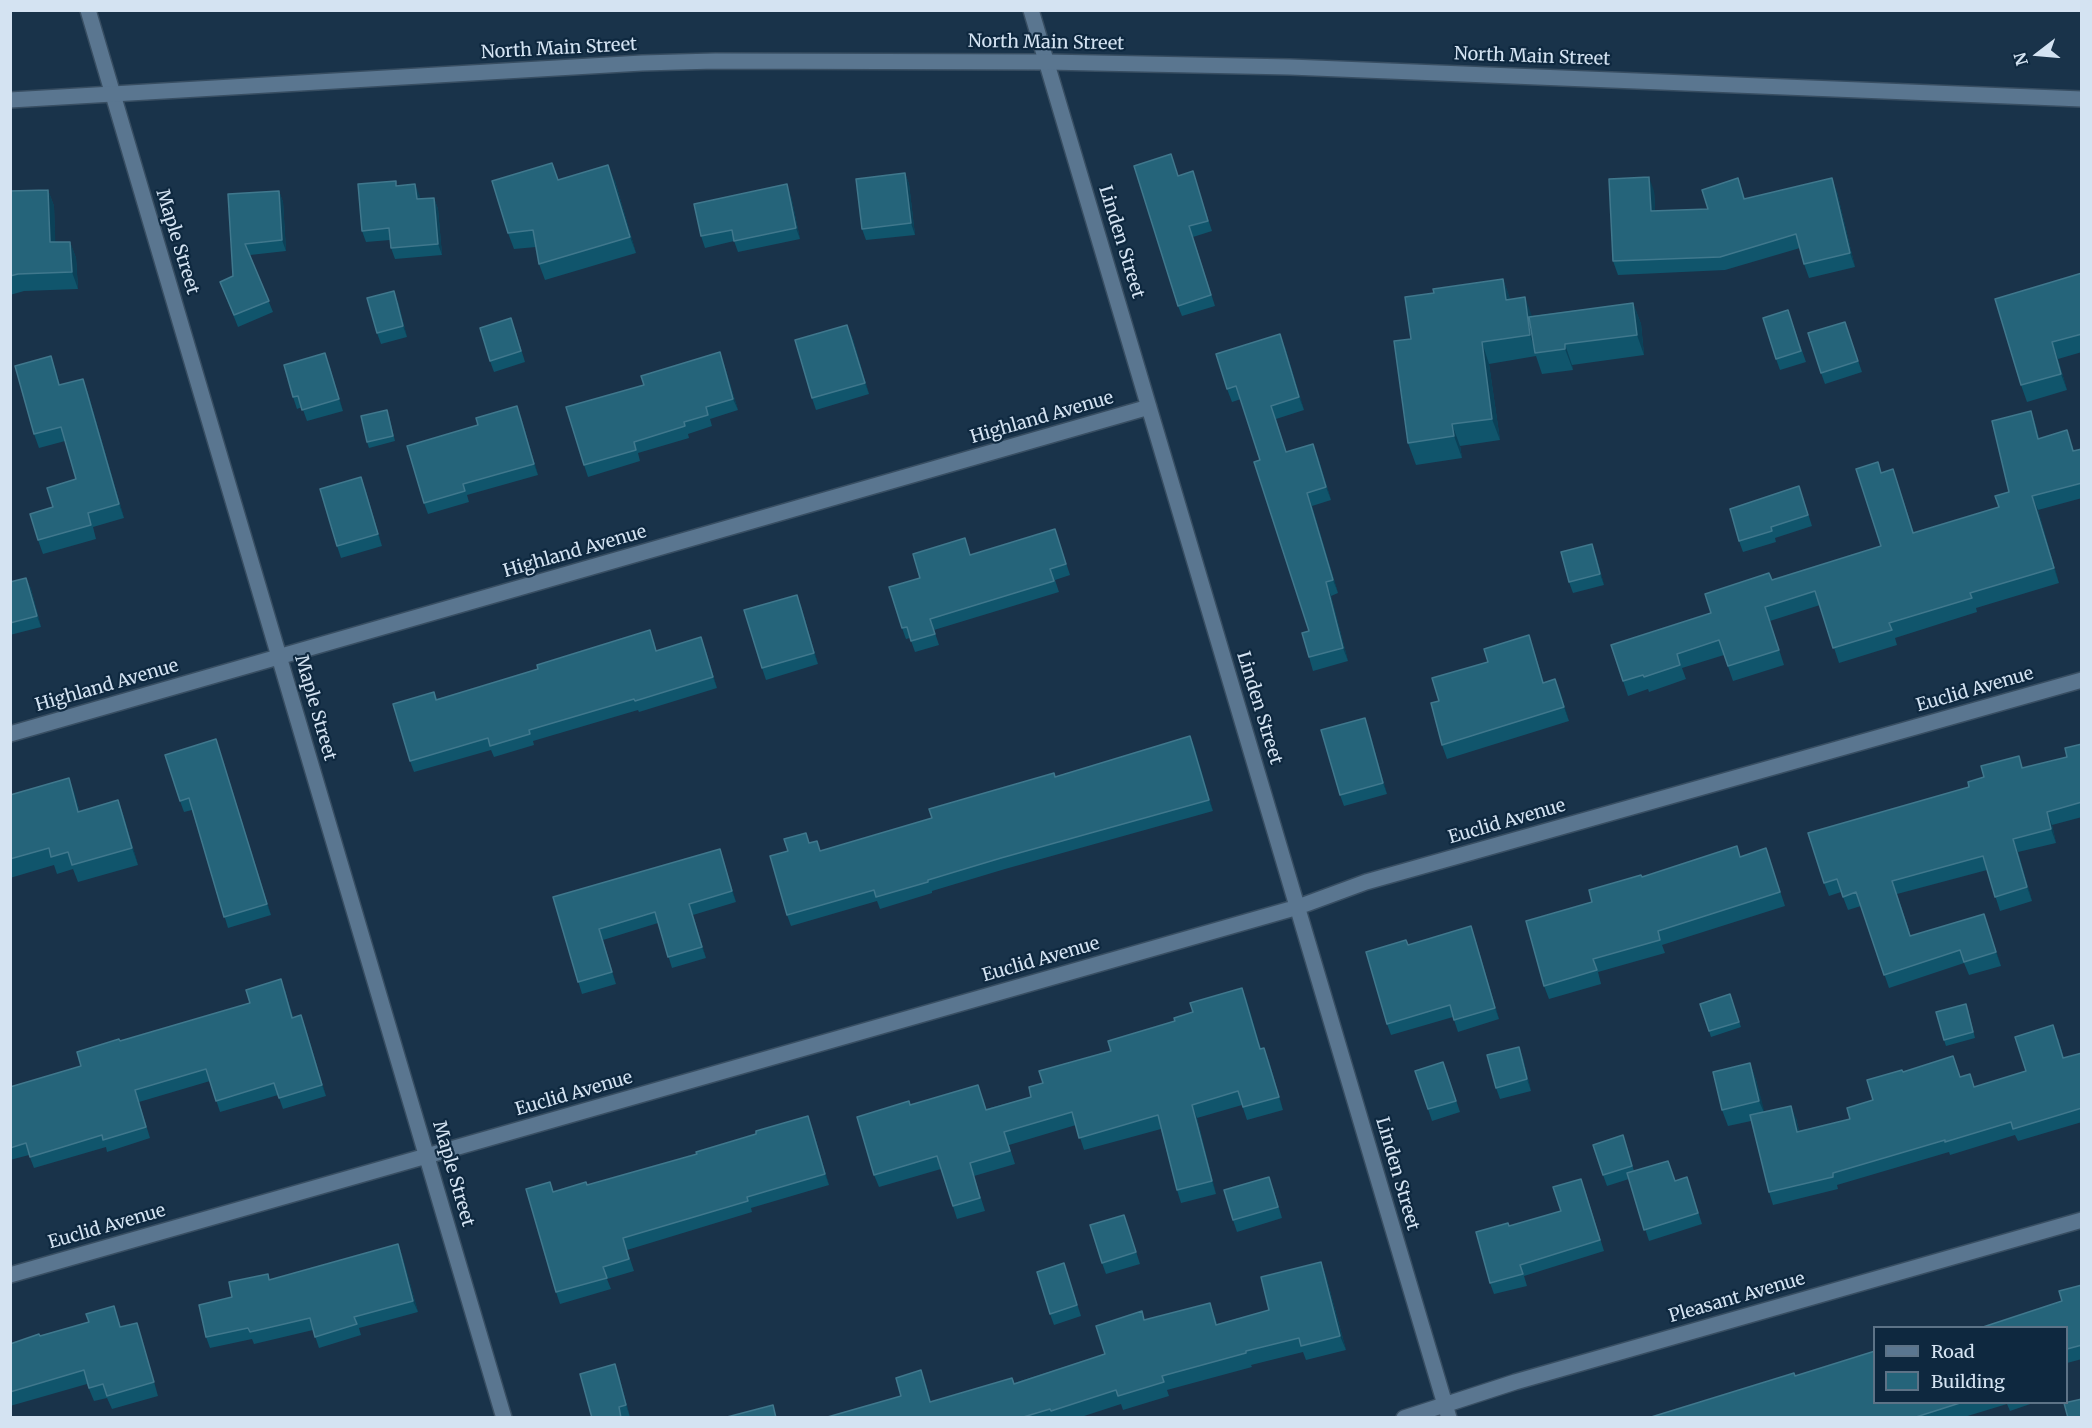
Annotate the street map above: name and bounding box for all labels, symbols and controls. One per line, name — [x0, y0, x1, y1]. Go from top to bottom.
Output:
north arrow — [2008, 24, 2068, 84]
street label: North Main Street — [968, 31, 1124, 55]
street label: North Main Street — [480, 34, 638, 64]
street label: North Main Street — [1453, 43, 1611, 71]
text: N — [2009, 50, 2032, 68]
street label: Linden Street — [1094, 183, 1148, 301]
street label: Maple Street — [151, 187, 203, 297]
street label: Highland Avenue — [968, 387, 1116, 449]
street label: Highland Avenue — [501, 521, 649, 583]
street label: Linden Street — [1232, 649, 1286, 767]
street label: Maple Street — [290, 653, 340, 763]
street label: Highland Avenue — [33, 655, 181, 717]
street label: Euclid Avenue — [1914, 663, 2036, 717]
street label: Euclid Avenue — [1446, 795, 1568, 849]
street label: Euclid Avenue — [980, 933, 1102, 987]
street label: Euclid Avenue — [513, 1067, 635, 1121]
street label: Linden Street — [1371, 1115, 1423, 1233]
street label: Maple Street — [428, 1119, 478, 1229]
street label: Euclid Avenue — [46, 1200, 168, 1254]
street label: Pleasant Avenue — [1666, 1268, 1808, 1328]
legend — [1873, 1326, 2068, 1404]
text: Road — [1931, 1340, 1975, 1363]
text: Building — [1931, 1370, 2005, 1393]

